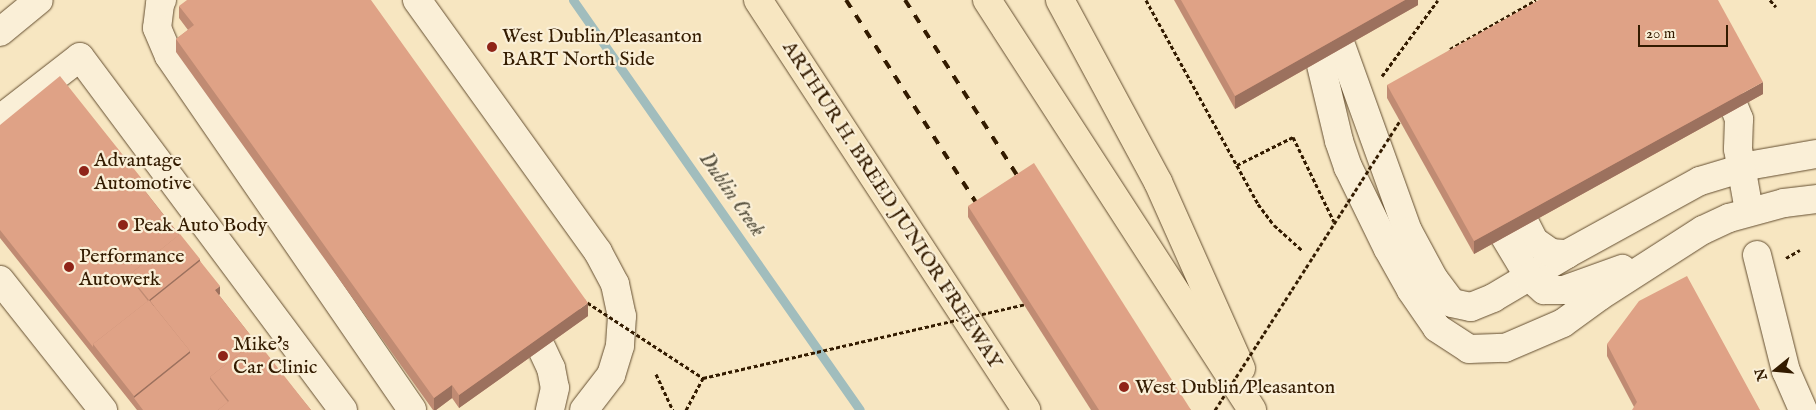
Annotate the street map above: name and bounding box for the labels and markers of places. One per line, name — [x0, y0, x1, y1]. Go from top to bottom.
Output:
place label: West Dublin/Pleasanton BART North Side — [502, 24, 702, 71]
marker: West Dublin/Pleasanton BART North Side — [486, 41, 498, 53]
place label: Advantage Automotive — [94, 148, 192, 195]
marker: Advantage Automotive — [78, 165, 90, 177]
place label: Peak Auto Body — [133, 213, 267, 237]
marker: Peak Auto Body — [117, 219, 129, 231]
place label: Performance Autowerk — [79, 244, 185, 291]
marker: Performance Autowerk — [63, 261, 75, 273]
place label: Mike's Car Clinic — [233, 332, 317, 379]
marker: Mike's Car Clinic — [217, 350, 229, 362]
place label: West Dublin/Pleasanton — [1135, 375, 1335, 399]
marker: West Dublin/Pleasanton — [1117, 380, 1131, 394]

